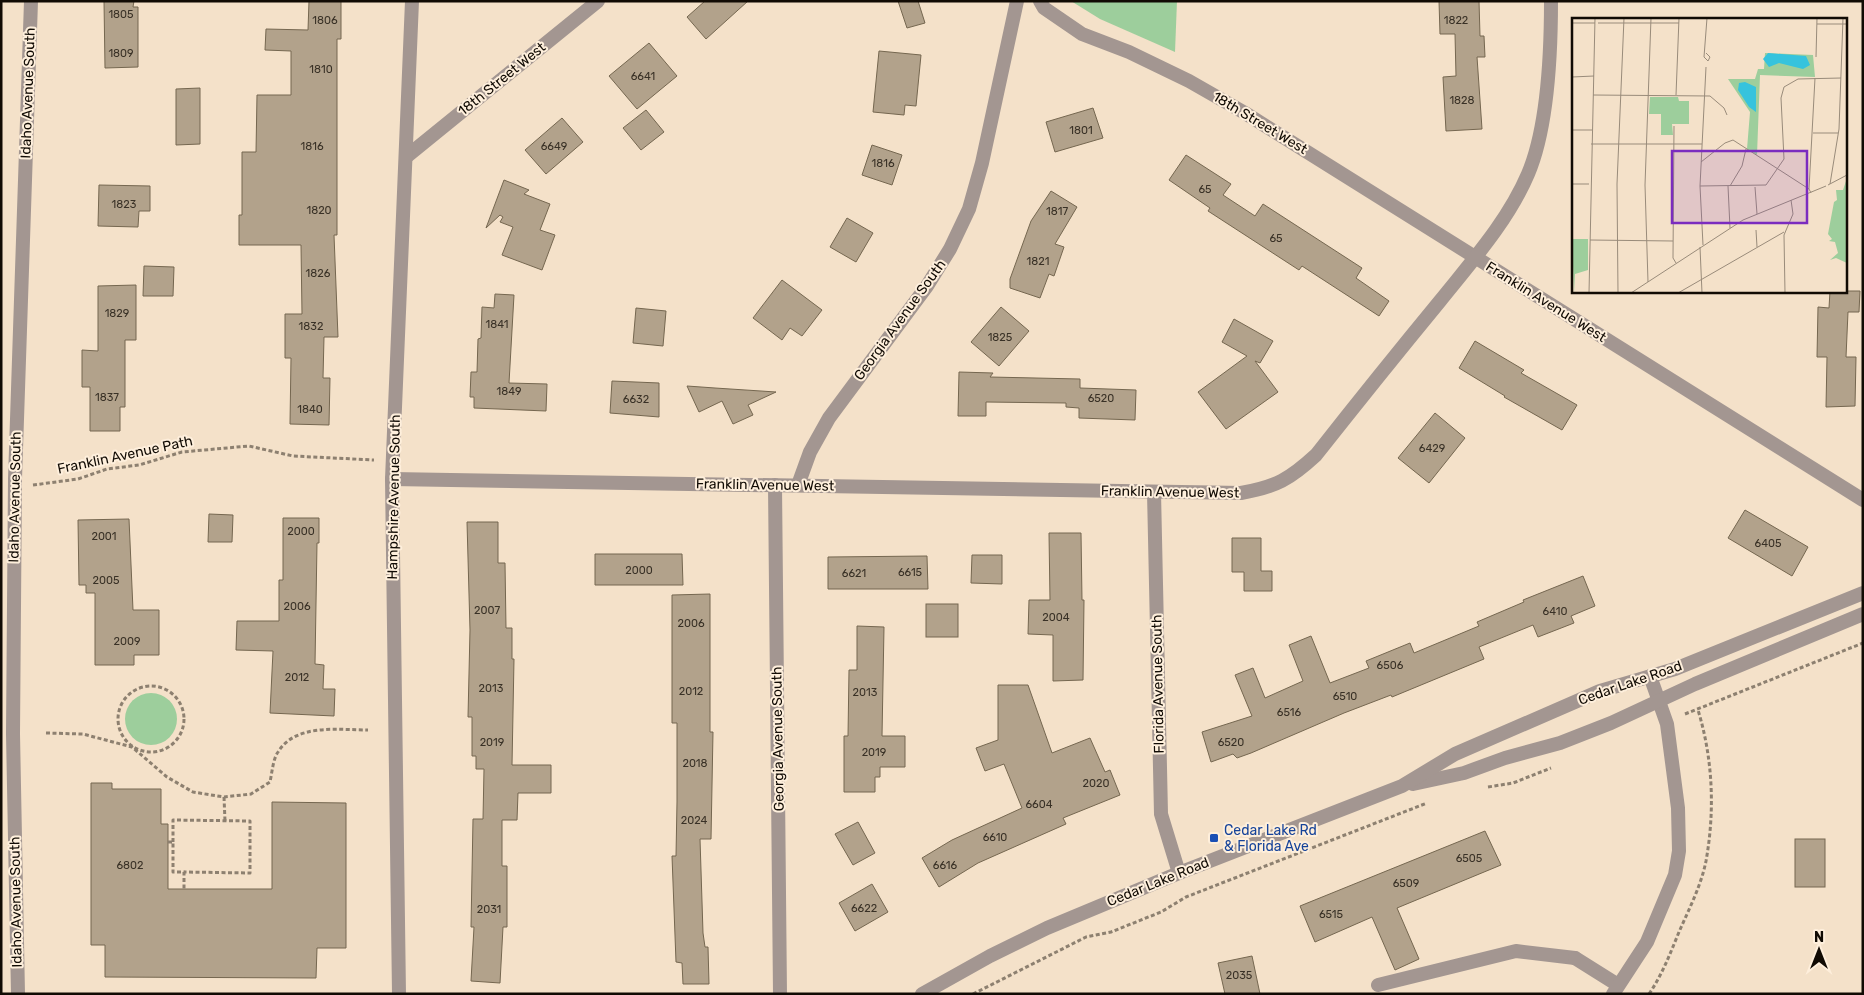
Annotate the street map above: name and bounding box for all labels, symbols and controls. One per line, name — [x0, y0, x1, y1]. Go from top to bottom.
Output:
house number: 1805 — [108, 8, 134, 21]
house number: 1806 — [312, 14, 338, 27]
house number: 1822 — [1444, 14, 1468, 27]
inset map — [1572, 18, 1846, 292]
street label: Idaho Avenue South — [17, 27, 39, 159]
street label: 18th Street West — [455, 38, 549, 119]
house number: 1809 — [108, 47, 134, 60]
house number: 1810 — [309, 63, 333, 76]
house number: 6641 — [631, 70, 655, 83]
street label: 18th Street West — [1210, 88, 1311, 158]
house number: 1828 — [1449, 94, 1475, 107]
house number: 1801 — [1069, 124, 1093, 137]
house number: 1816 — [300, 140, 324, 153]
house number: 6649 — [541, 140, 567, 153]
house number: 1816 — [871, 157, 895, 170]
house number: 65 — [1198, 183, 1212, 196]
house number: 1823 — [112, 198, 137, 211]
house number: 1820 — [306, 204, 332, 217]
house number: 1817 — [1046, 205, 1068, 218]
house number: 65 — [1269, 232, 1283, 245]
house number: 1821 — [1027, 255, 1049, 268]
street label: Georgia Avenue South — [851, 256, 949, 384]
street label: Franklin Avenue West — [1483, 258, 1610, 346]
house number: 1826 — [306, 267, 331, 280]
house number: 1829 — [105, 307, 129, 320]
house number: 1841 — [485, 318, 509, 331]
house number: 1832 — [299, 320, 323, 333]
house number: 1825 — [988, 331, 1013, 344]
house number: 1849 — [497, 385, 521, 398]
house number: 1837 — [95, 391, 119, 404]
house number: 6520 — [1088, 392, 1114, 405]
house number: 6632 — [623, 393, 649, 406]
house number: 1840 — [297, 403, 323, 416]
street label: Hampshire Avenue South — [384, 414, 404, 580]
street label: Idaho Avenue South — [5, 431, 25, 563]
street label: Franklin Avenue Path — [56, 432, 194, 478]
house number: 6429 — [1419, 442, 1445, 455]
street label: Franklin Avenue West — [696, 475, 835, 495]
street label: Franklin Avenue West — [1101, 482, 1240, 502]
house number: 2000 — [287, 525, 315, 538]
house number: 2001 — [91, 530, 117, 543]
house number: 6405 — [1755, 537, 1782, 550]
house number: 2000 — [625, 564, 653, 577]
house number: 6615 — [898, 566, 923, 579]
house number: 6621 — [842, 567, 866, 580]
house number: 2005 — [93, 574, 120, 587]
house number: 2006 — [283, 600, 311, 613]
house number: 2007 — [474, 604, 500, 617]
house number: 6410 — [1543, 605, 1567, 618]
house number: 2004 — [1042, 611, 1070, 624]
street label: Florida Avenue South — [1148, 614, 1168, 754]
house number: 2006 — [677, 617, 705, 630]
house number: 2009 — [114, 635, 140, 648]
street label: Cedar Lake Road — [1576, 657, 1684, 709]
house number: 6506 — [1377, 659, 1404, 672]
street label: Georgia Avenue South — [768, 666, 788, 812]
house number: 2012 — [285, 671, 309, 684]
house number: 2013 — [479, 682, 504, 695]
house number: 2012 — [679, 685, 703, 698]
house number: 2013 — [853, 686, 878, 699]
house number: 6510 — [1333, 690, 1357, 703]
house number: 6516 — [1277, 706, 1302, 719]
house number: 2019 — [480, 736, 504, 749]
house number: 6520 — [1218, 736, 1244, 749]
house number: 2019 — [862, 746, 886, 759]
house number: 2018 — [682, 757, 708, 770]
house number: 2020 — [1083, 777, 1109, 790]
house number: 6604 — [1025, 798, 1053, 811]
house number: 2024 — [681, 814, 707, 827]
place label: Cedar Lake Rd & Florida Ave — [1224, 822, 1317, 855]
house number: 6610 — [983, 831, 1007, 844]
marker: Cedar Lake Rd & Florida Ave — [1208, 832, 1220, 844]
street label: Idaho Avenue South — [6, 836, 26, 968]
house number: 6505 — [1456, 852, 1483, 865]
street label: Cedar Lake Road — [1104, 854, 1212, 910]
house number: 6802 — [116, 859, 144, 872]
house number: 6616 — [933, 859, 958, 872]
house number: 6509 — [1393, 877, 1419, 890]
house number: 6622 — [851, 902, 877, 915]
house number: 2031 — [477, 903, 501, 916]
house number: 6515 — [1319, 908, 1344, 921]
north arrow — [1794, 925, 1844, 975]
text: N — [1814, 929, 1824, 946]
house number: 2035 — [1226, 969, 1253, 982]

